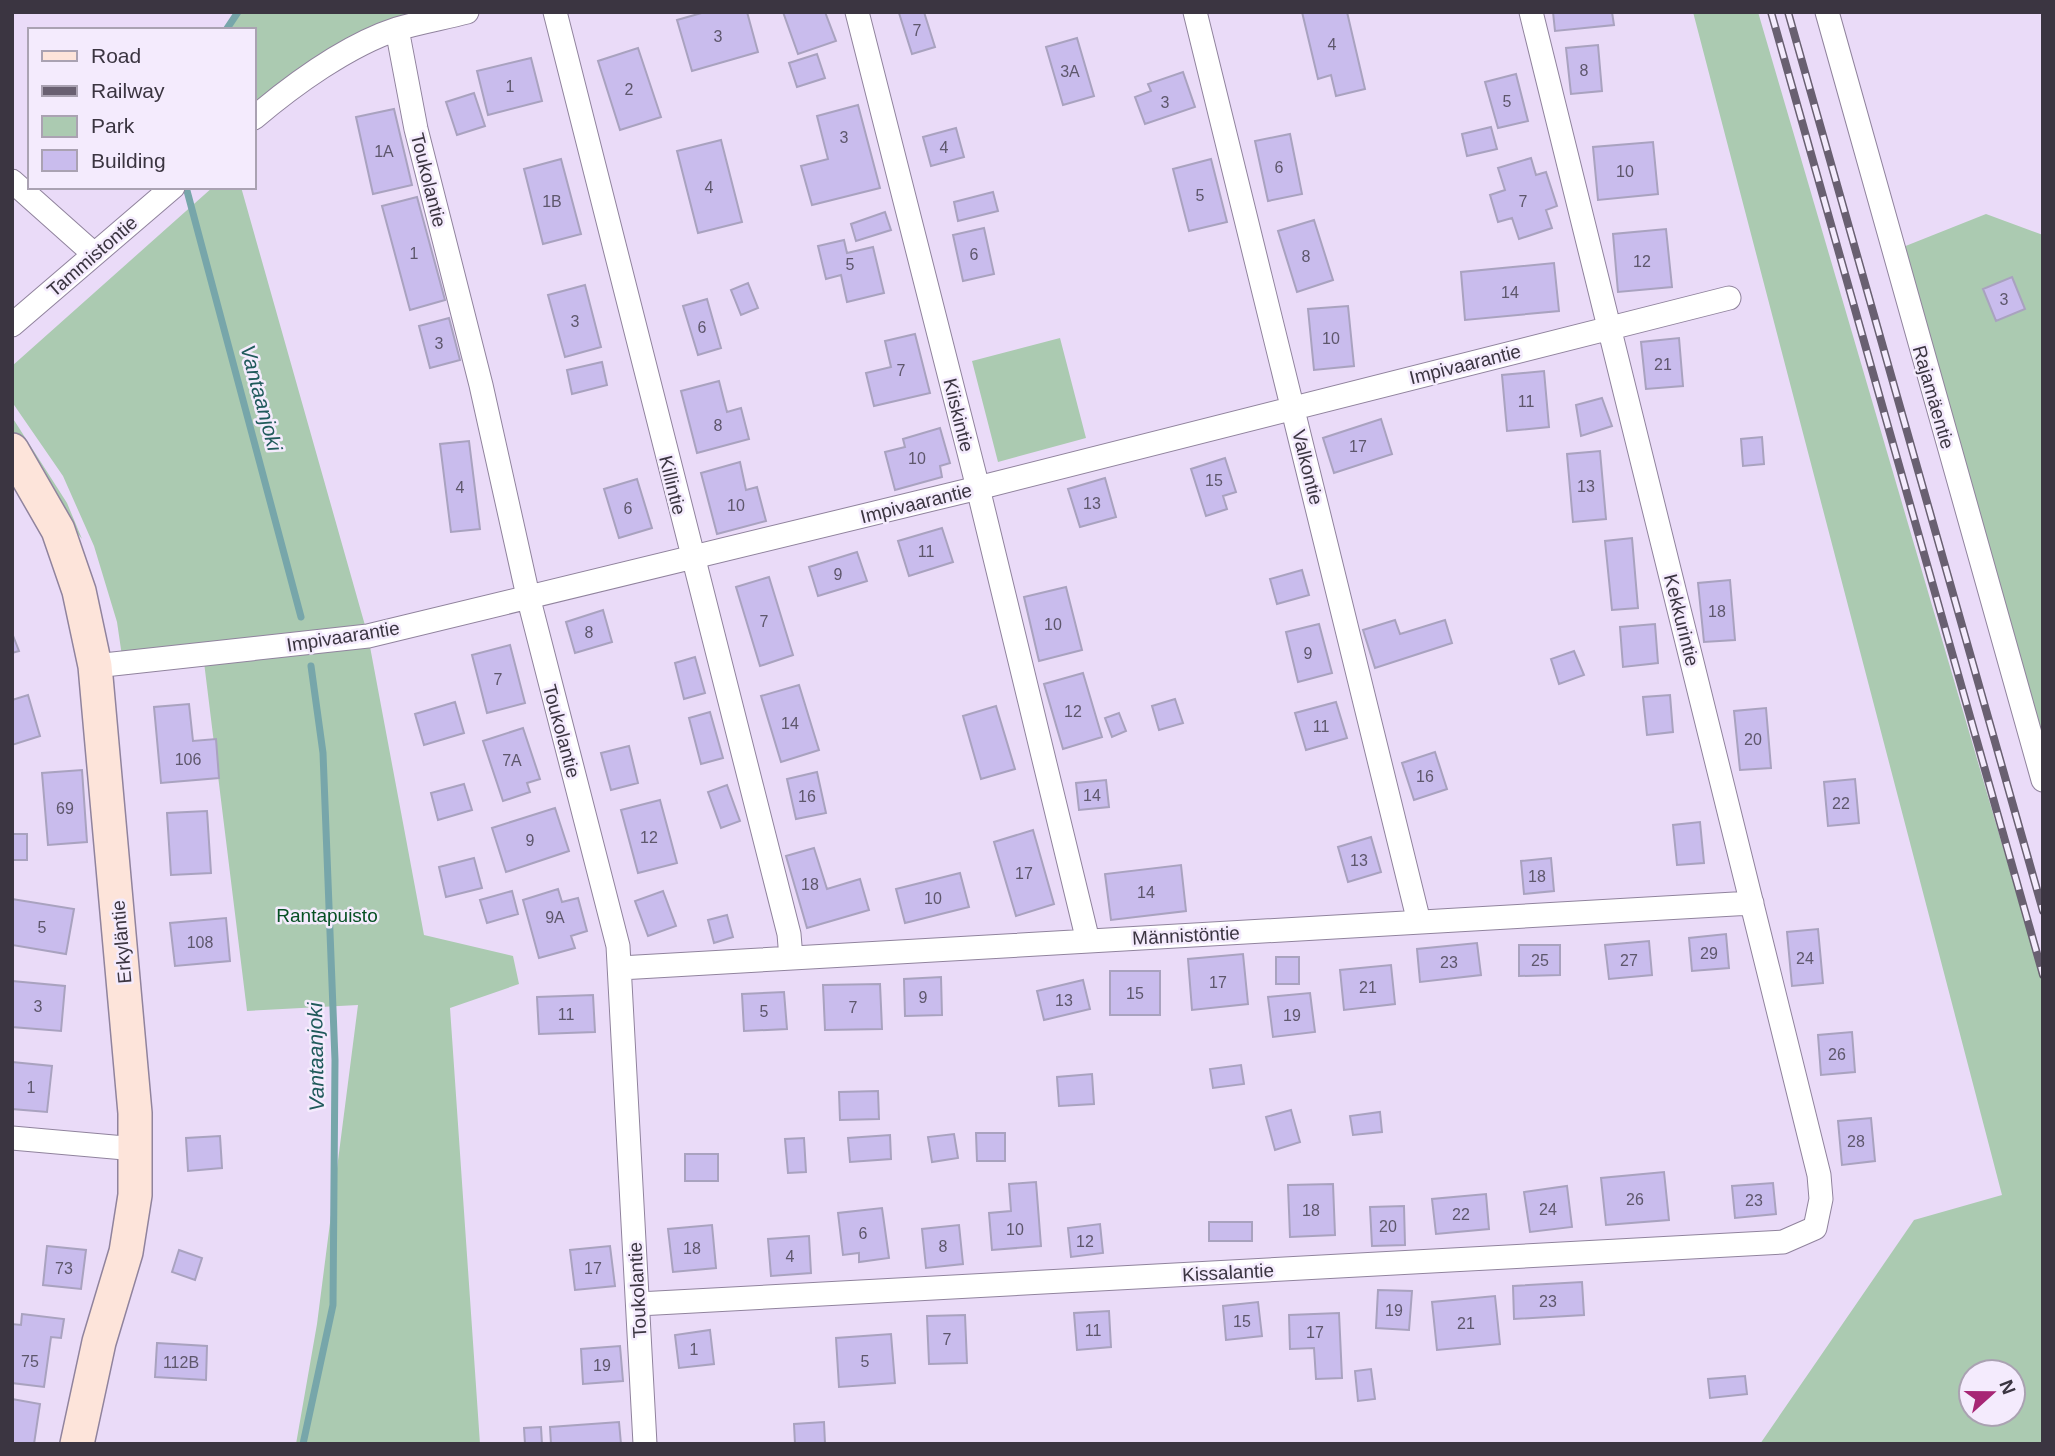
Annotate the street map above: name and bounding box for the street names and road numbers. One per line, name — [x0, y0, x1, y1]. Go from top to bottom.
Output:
street label: Toukolantie — [407, 131, 450, 229]
street label: Tammistontie — [43, 212, 141, 301]
street label: Impivaarantie — [1407, 340, 1523, 388]
street label: Rajamäentie — [1909, 343, 1958, 451]
street label: Kiiskintie — [939, 376, 978, 454]
street label: Valkontie — [1288, 427, 1327, 507]
street label: Killintie — [655, 453, 690, 517]
street label: Impivaarantie — [858, 479, 974, 527]
street label: Kekkurintie — [1660, 572, 1703, 668]
street label: Impivaarantie — [285, 617, 401, 656]
street label: Toukolantie — [539, 682, 584, 780]
street label: Erkyläntie — [107, 899, 136, 984]
street label: Männistöntie — [1132, 922, 1240, 949]
street label: Toukolantie — [624, 1241, 651, 1339]
street label: Kissalantie — [1182, 1260, 1274, 1285]

